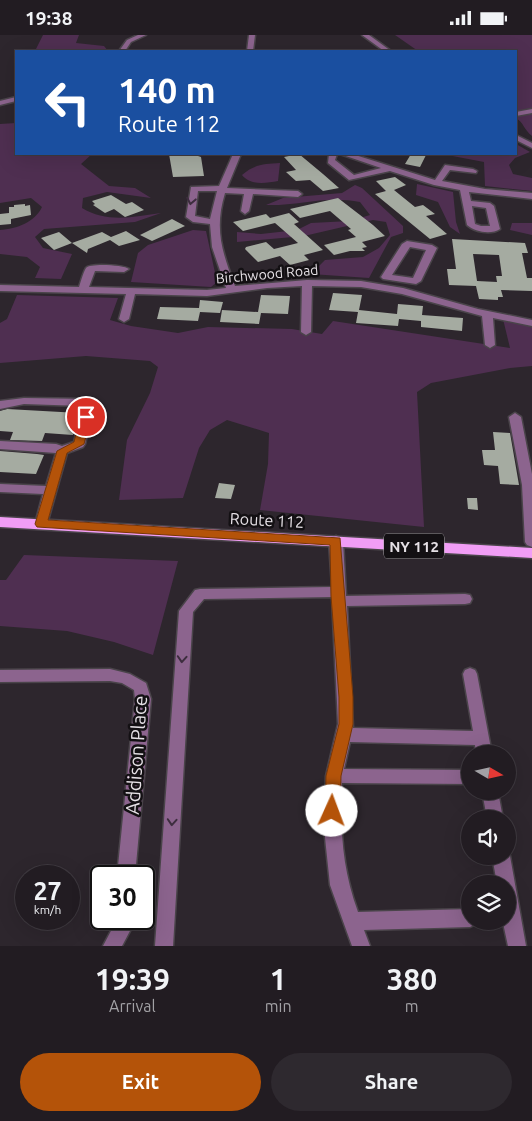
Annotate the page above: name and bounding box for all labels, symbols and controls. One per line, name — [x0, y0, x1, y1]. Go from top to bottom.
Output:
text: 19:38 — [25, 7, 73, 29]
icon: left — [35, 70, 100, 135]
text: 140 m — [118, 70, 216, 110]
text: Route 112 — [118, 111, 220, 136]
one-way arrow — [187, 197, 197, 206]
street label: Birchwood Road — [215, 262, 319, 286]
pin — [65, 396, 107, 438]
icon: arrive — [72, 403, 100, 431]
street label: Route 112 — [229, 509, 305, 531]
road number: NY 112 — [384, 533, 444, 559]
one-way arrow — [177, 656, 188, 664]
street label: Addison Place — [121, 695, 151, 815]
north arrow — [461, 745, 516, 800]
map controls — [461, 745, 516, 930]
position arrow — [305, 784, 357, 836]
button: sound — [461, 810, 516, 865]
one-way arrow — [167, 818, 178, 826]
speed limit sign: 30 — [90, 865, 155, 930]
button: layers — [461, 875, 516, 930]
text: 27 — [33, 877, 62, 905]
text: km/h — [34, 903, 61, 916]
text: 19:39 — [95, 962, 170, 996]
text: 1 — [270, 962, 287, 996]
text: 380 — [386, 962, 437, 996]
text: Arrival — [109, 997, 156, 1015]
text: min — [265, 997, 292, 1015]
text: m — [405, 997, 419, 1015]
button: Exit — [20, 1053, 261, 1111]
button: Share — [271, 1053, 512, 1111]

